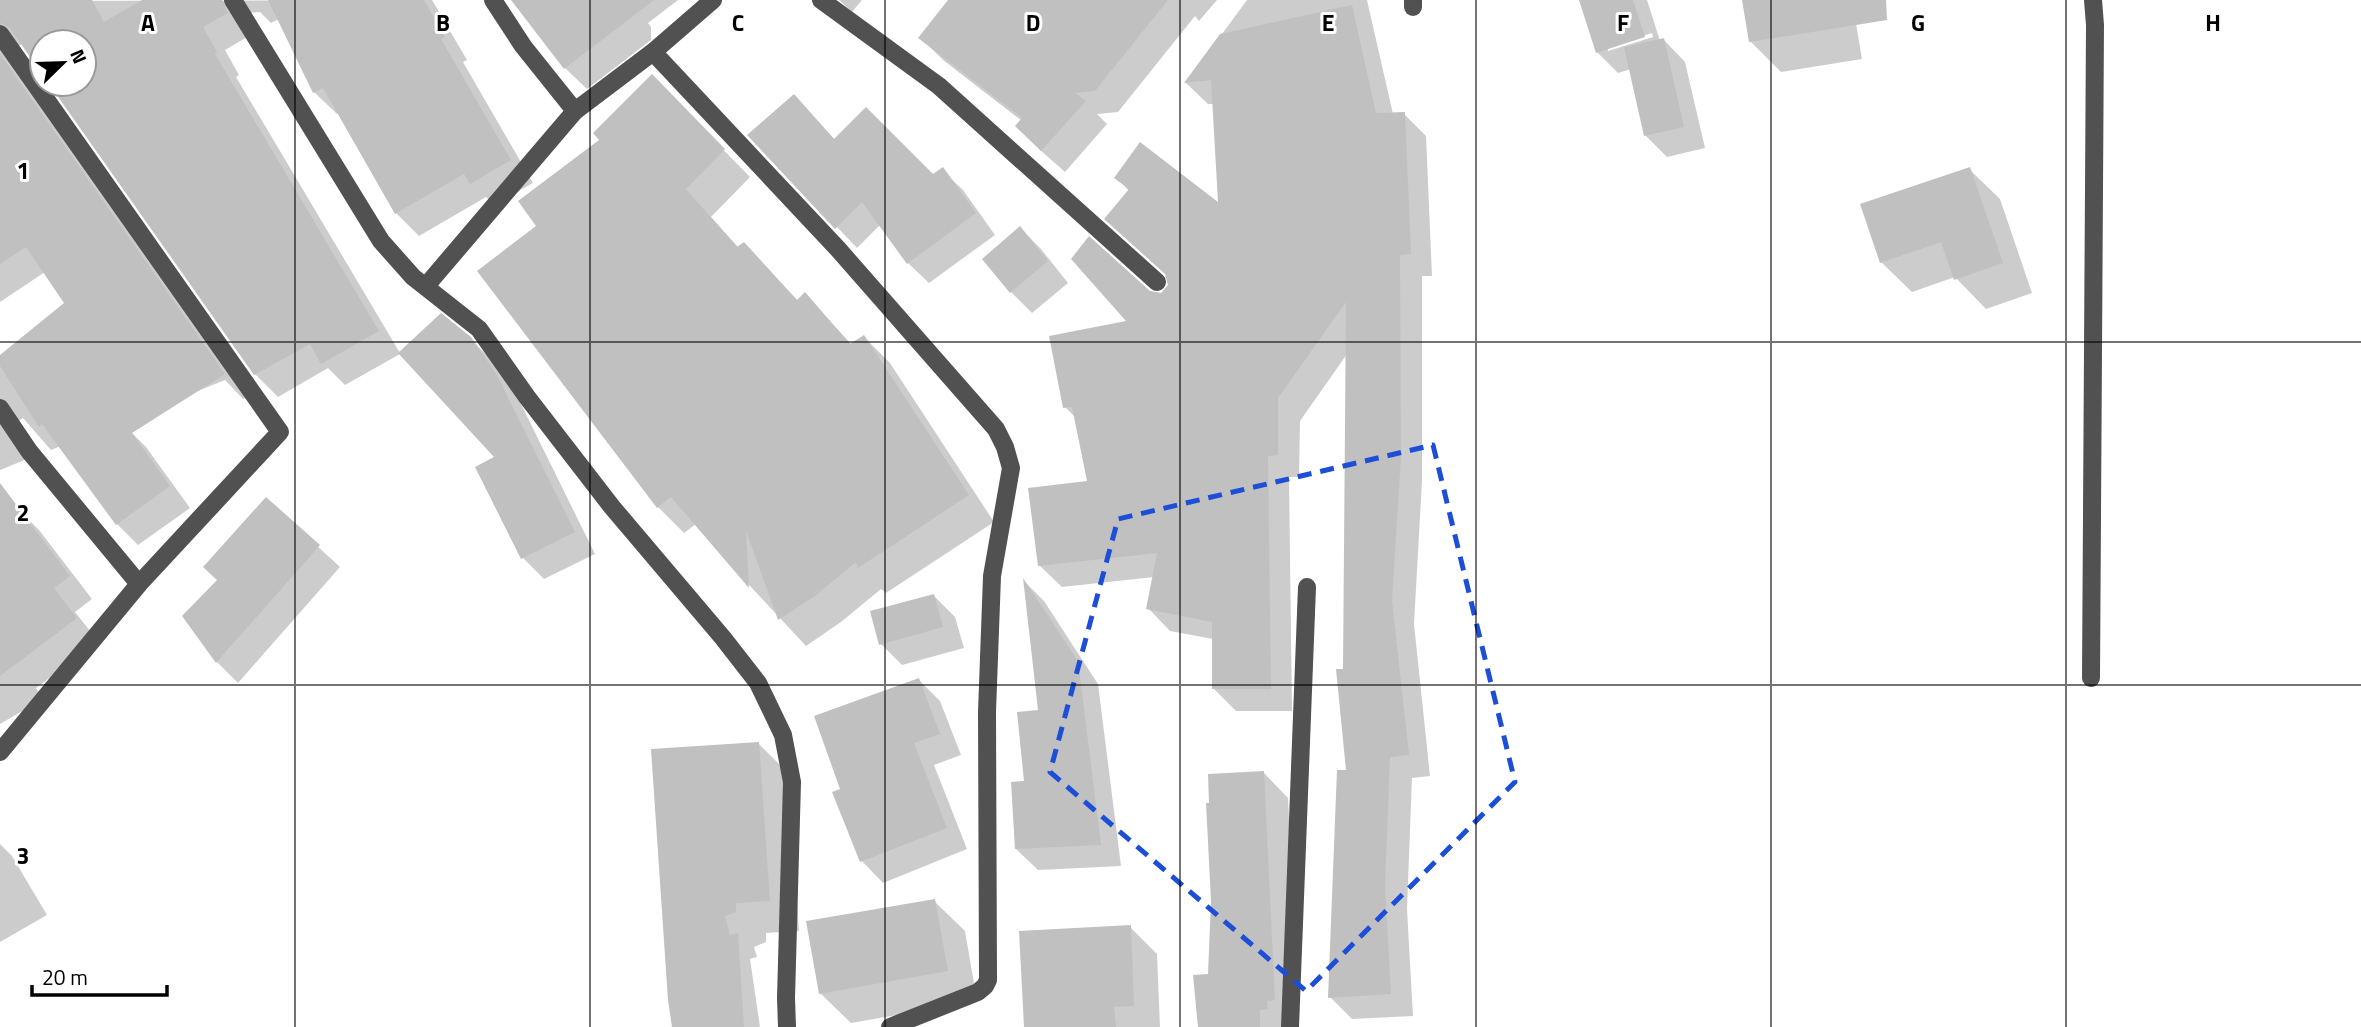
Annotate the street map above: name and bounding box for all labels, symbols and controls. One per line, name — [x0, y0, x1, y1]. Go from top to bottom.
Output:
text: A — [141, 5, 155, 40]
text: B — [436, 5, 450, 40]
text: C — [732, 5, 744, 40]
text: D — [1026, 5, 1040, 40]
text: E — [1322, 5, 1334, 40]
text: F — [1617, 5, 1629, 40]
text: G — [1911, 5, 1925, 40]
text: H — [2205, 5, 2221, 40]
north arrow — [28, 28, 98, 98]
text: N — [63, 44, 95, 68]
text: 1 — [17, 153, 29, 188]
text: 2 — [17, 495, 29, 530]
text: 3 — [17, 838, 29, 873]
scale bar — [32, 954, 166, 998]
text: 20 m — [42, 961, 88, 993]

